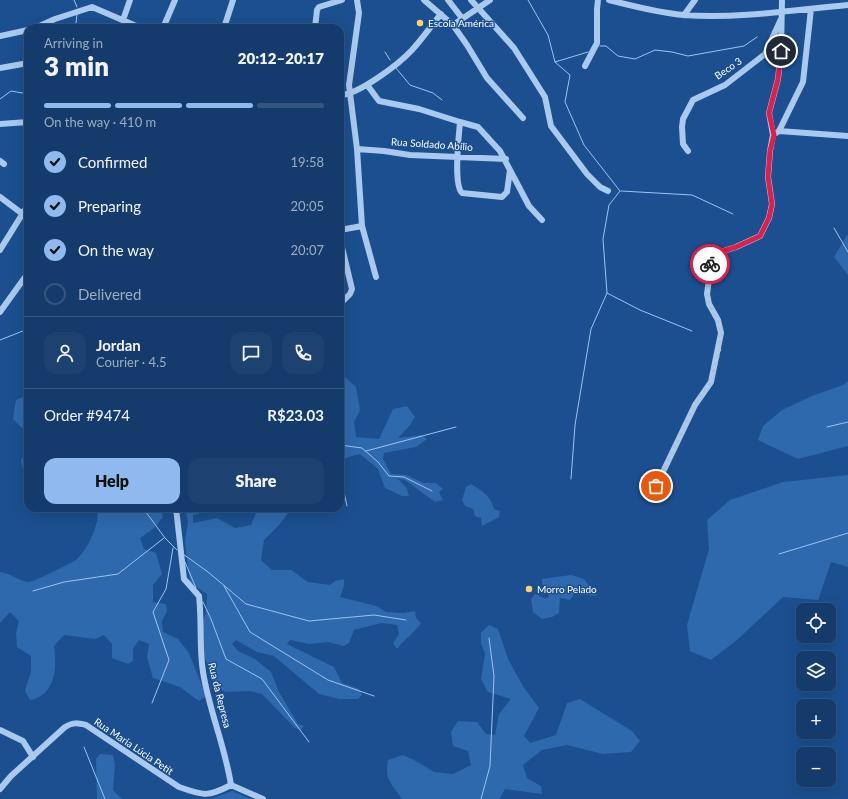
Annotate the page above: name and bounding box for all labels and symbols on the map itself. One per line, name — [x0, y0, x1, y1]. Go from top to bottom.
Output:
place label: Escola América — [428, 17, 494, 29]
marker: Escola América — [415, 18, 425, 28]
pin — [764, 34, 798, 68]
street label: Beco 3 — [712, 54, 744, 82]
street label: Rua Soldado Abílio — [391, 135, 474, 153]
courier — [690, 244, 730, 284]
pin — [639, 469, 673, 503]
place label: Morro Pelado — [537, 583, 597, 595]
marker: Morro Pelado — [524, 584, 534, 594]
street label: Rua da Represa — [206, 661, 234, 729]
street label: Rua Maria Lúcia Petit — [92, 715, 176, 777]

